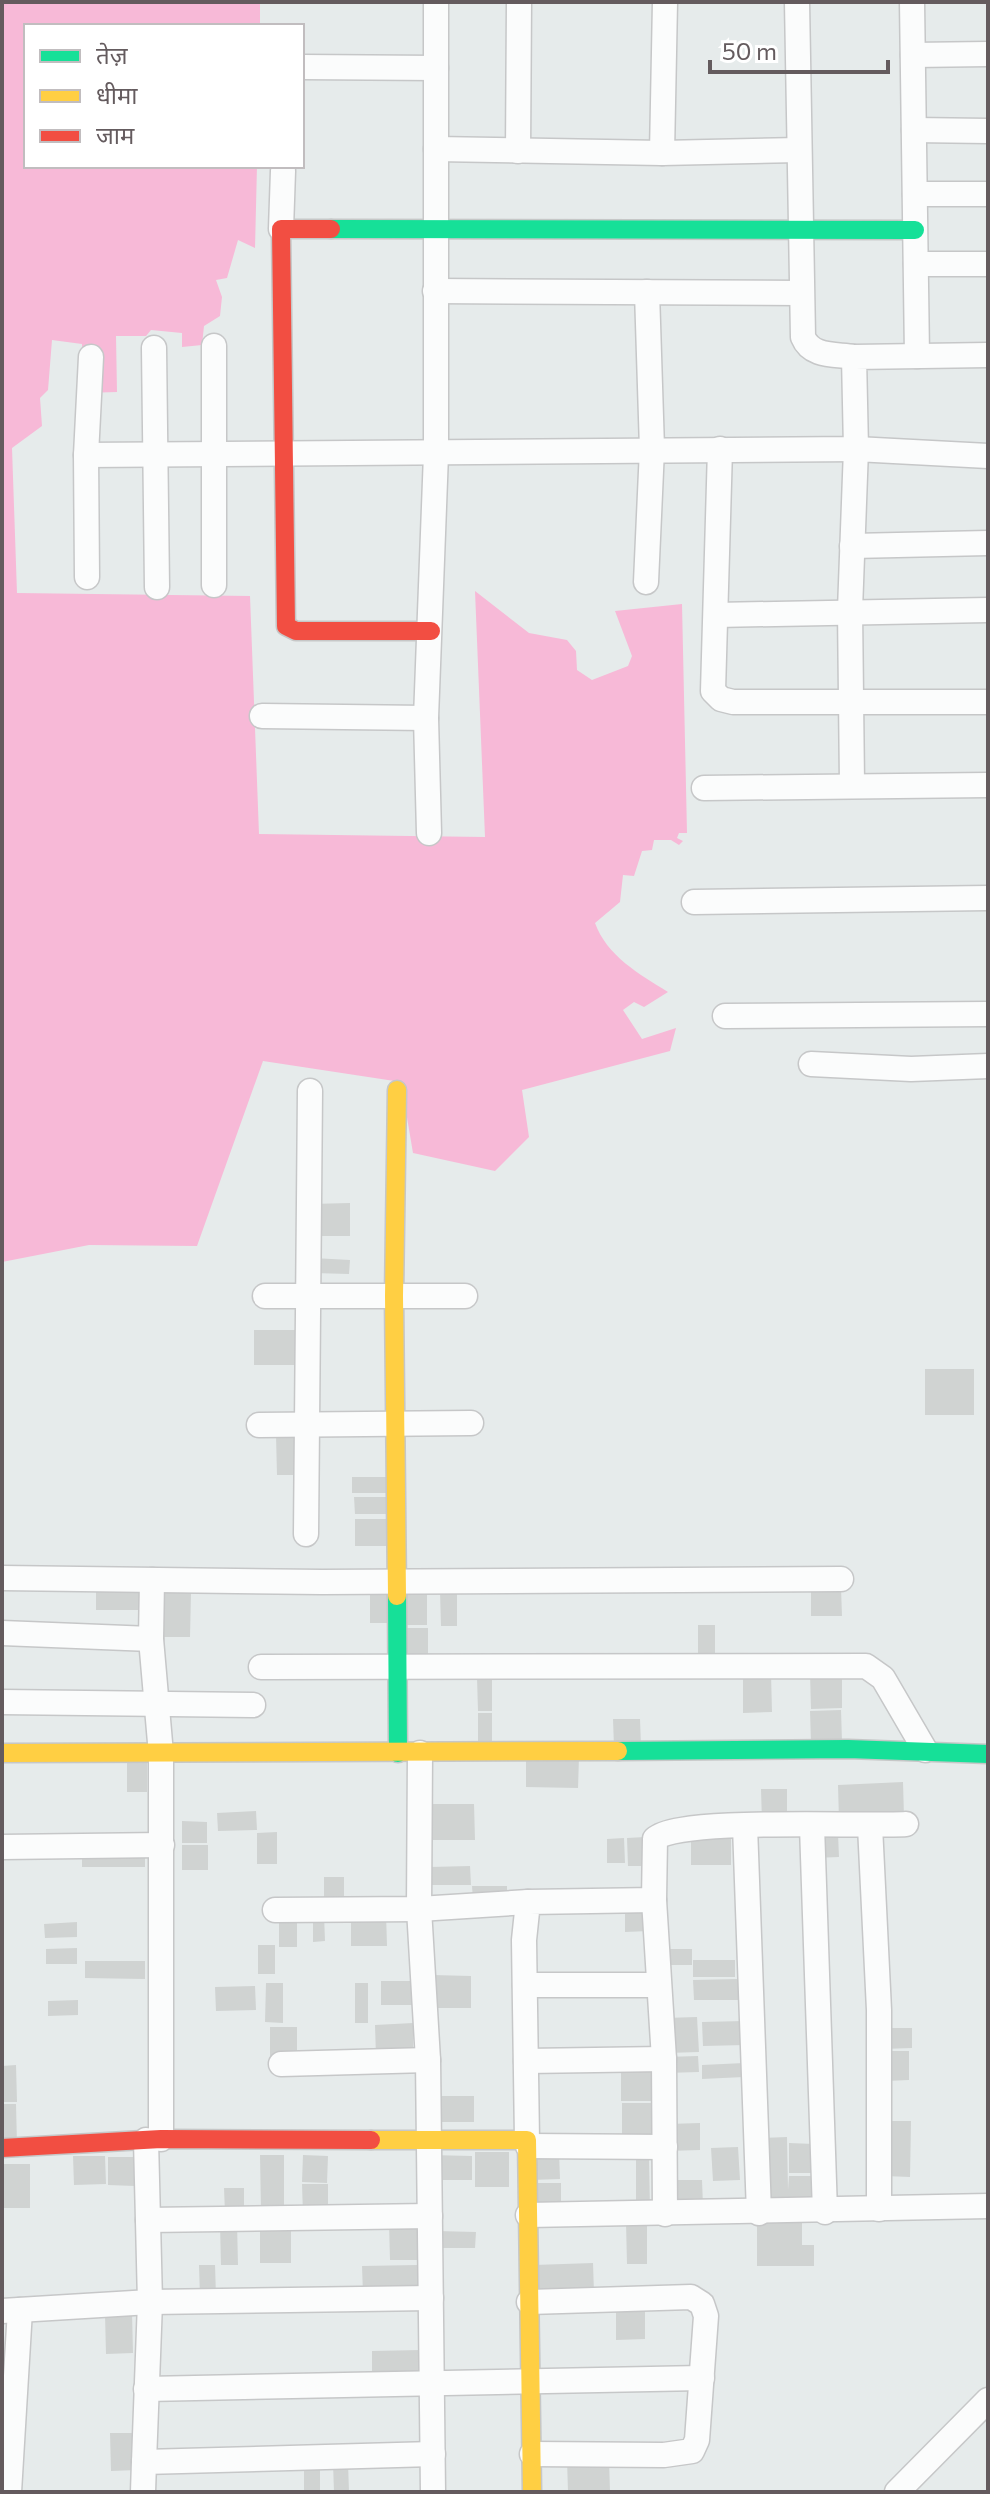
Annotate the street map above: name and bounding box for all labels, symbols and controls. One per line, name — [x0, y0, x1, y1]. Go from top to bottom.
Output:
legend — [24, 24, 304, 168]
scale bar — [710, 24, 888, 74]
text: 50 m — [722, 36, 777, 65]
text: तेज़ — [96, 40, 129, 69]
text: धीमा — [96, 80, 138, 109]
text: जाम — [96, 120, 135, 149]

